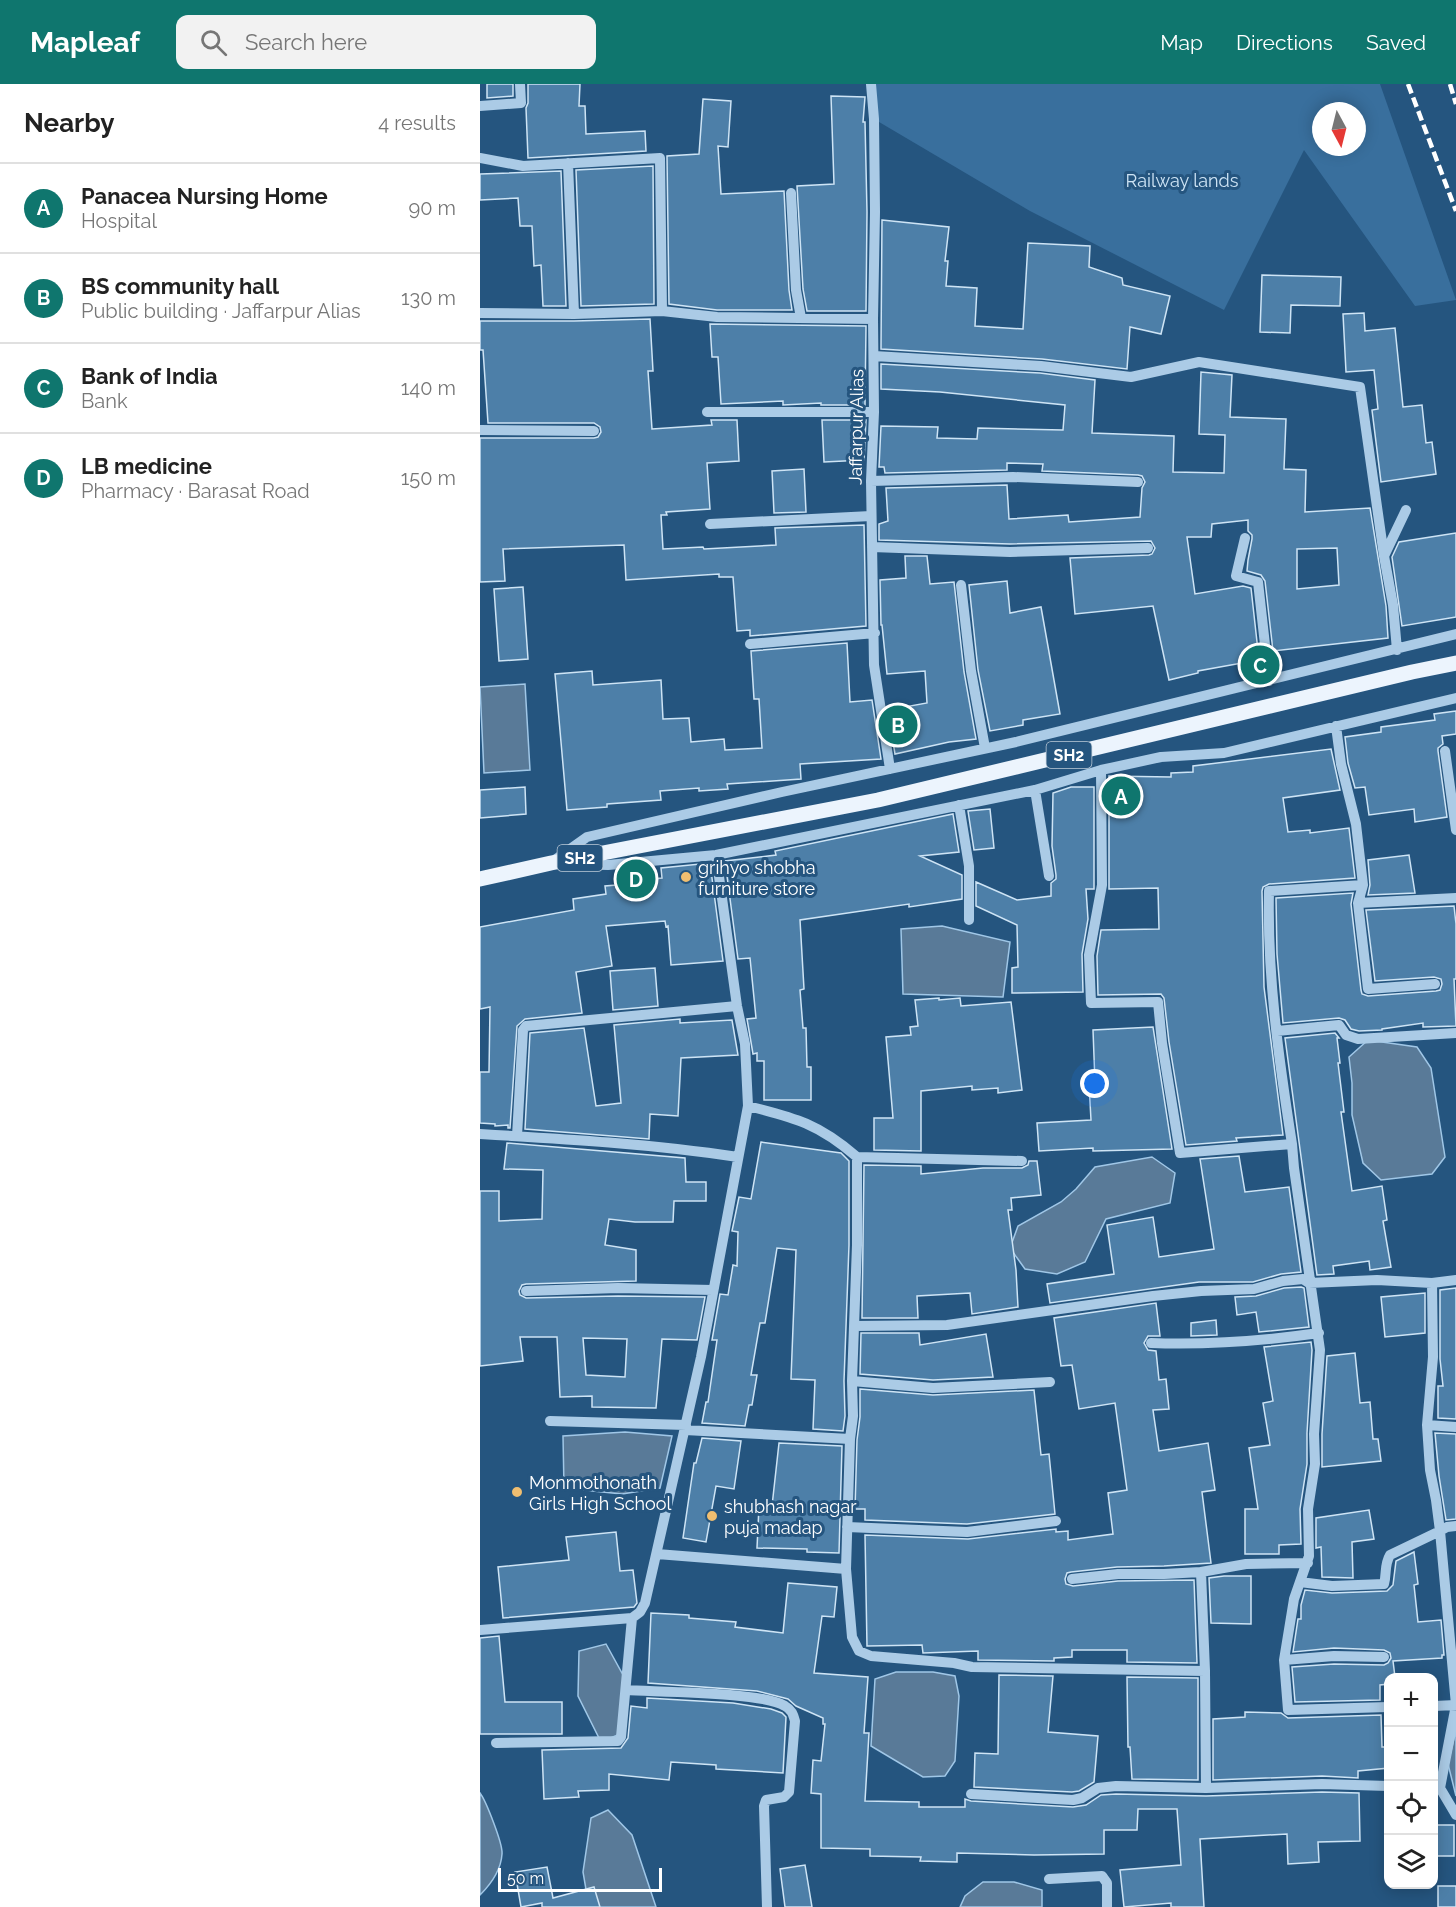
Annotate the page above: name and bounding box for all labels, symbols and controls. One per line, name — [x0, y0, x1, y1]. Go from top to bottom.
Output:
search box — [176, 15, 596, 69]
text: Mapleaf — [30, 26, 140, 59]
icon: search — [197, 26, 230, 59]
text: Search here — [245, 29, 367, 55]
text: Map — [1160, 30, 1203, 55]
text: Directions — [1236, 30, 1333, 55]
text: Saved — [1366, 30, 1426, 55]
north arrow — [1312, 102, 1366, 156]
text: Nearby — [24, 108, 114, 138]
text: 4 results — [378, 111, 456, 135]
park label: Railway lands — [1126, 170, 1239, 191]
text: Panacea Nursing Home — [81, 183, 328, 209]
text: A — [37, 196, 50, 220]
text: 90 m — [409, 196, 456, 220]
text: Hospital — [81, 209, 157, 233]
text: BS community hall — [81, 273, 279, 299]
text: B — [37, 286, 50, 310]
text: 130 m — [401, 286, 456, 310]
text: Public building · Jaffarpur Alias — [81, 299, 361, 323]
text: Bank of India — [81, 363, 218, 389]
street label: Jaffarpur Alias — [844, 369, 868, 485]
text: C — [37, 376, 50, 400]
text: 140 m — [401, 376, 456, 400]
text: Bank — [81, 389, 127, 413]
text: LB medicine — [81, 453, 212, 479]
text: D — [36, 466, 51, 490]
text: 150 m — [401, 466, 456, 490]
text: Pharmacy · Barasat Road — [81, 479, 310, 503]
pin: C — [1240, 642, 1280, 688]
pin: B — [878, 702, 918, 748]
road number: SH2 — [1046, 742, 1092, 768]
pin: A — [1102, 774, 1140, 818]
road number: SH2 — [558, 845, 602, 871]
pin: D — [616, 856, 656, 902]
place label: grihyo shobha furniture store — [698, 857, 816, 899]
marker: grihyo shobha furniture store — [679, 870, 693, 884]
your location — [1080, 1069, 1109, 1098]
place label: Monmothonath Girls High School — [529, 1472, 671, 1514]
marker: Monmothonath Girls High School — [510, 1485, 524, 1499]
place label: shubhash nagar puja madap — [724, 1496, 857, 1538]
marker: shubhash nagar puja madap — [705, 1509, 719, 1523]
map controls — [1384, 1673, 1438, 1889]
button: + — [1384, 1673, 1438, 1727]
button: − — [1384, 1727, 1438, 1781]
button: locate — [1384, 1781, 1438, 1835]
button: layers — [1384, 1835, 1438, 1889]
scale bar — [498, 1865, 662, 1892]
text: 50 m — [507, 1869, 544, 1888]

